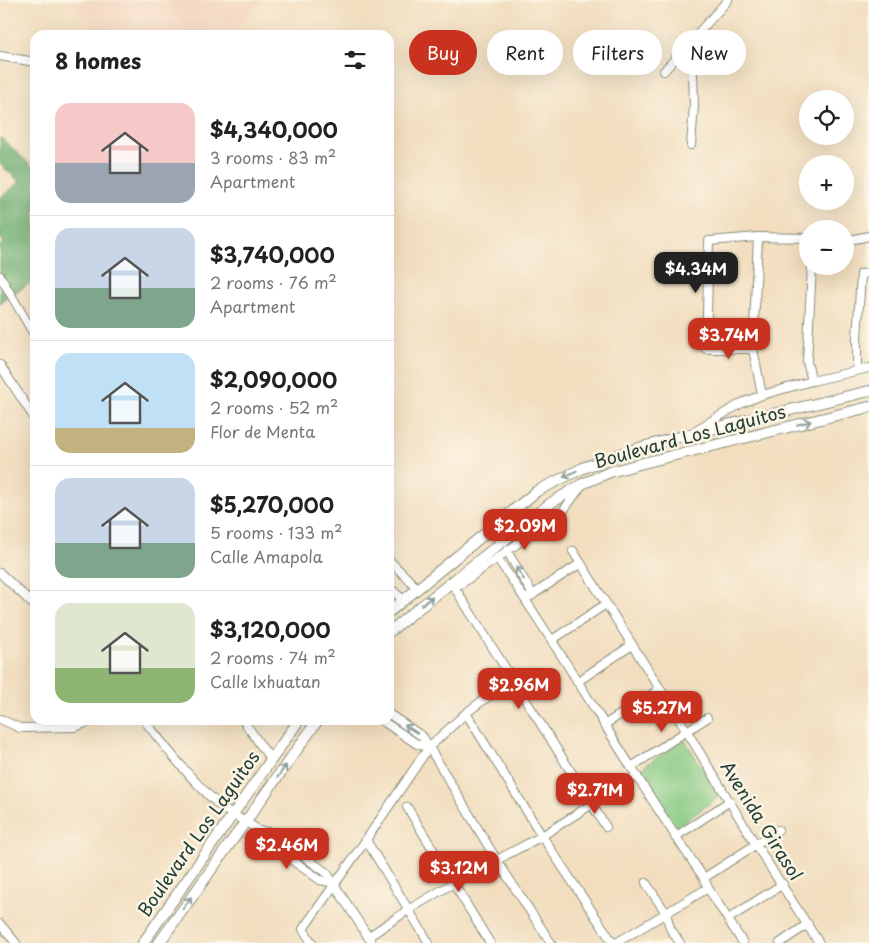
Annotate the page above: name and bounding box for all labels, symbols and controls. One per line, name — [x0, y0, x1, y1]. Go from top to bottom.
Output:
chip: Buy — [409, 30, 477, 75]
chip: Rent — [487, 30, 563, 75]
chip: Filters — [573, 30, 662, 75]
chip: New — [672, 30, 746, 75]
text: 8 homes — [55, 44, 141, 76]
icon: filters — [341, 46, 369, 74]
map controls — [799, 90, 854, 275]
button: locate — [799, 90, 854, 145]
text: $4,340,000 — [210, 113, 338, 145]
icon: home — [95, 123, 155, 183]
text: 3 rooms · 83 m² — [210, 145, 336, 169]
button: + — [799, 155, 854, 210]
text: Apartment — [210, 169, 295, 193]
button: − — [799, 220, 854, 275]
text: $3,740,000 — [210, 238, 335, 270]
icon: home — [95, 248, 155, 308]
pin: $4.34M — [655, 252, 737, 294]
text: $4.34M — [665, 256, 727, 280]
text: 2 rooms · 76 m² — [210, 270, 337, 294]
text: Apartment — [210, 294, 295, 318]
pin: $3.74M — [688, 318, 770, 360]
text: $3.74M — [699, 322, 759, 346]
text: $2,090,000 — [210, 363, 337, 395]
icon: home — [95, 373, 155, 433]
text: 2 rooms · 52 m² — [210, 395, 338, 419]
street label: Boulevard Los Laguitos — [591, 397, 788, 474]
one-way arrow — [795, 418, 811, 427]
text: Flor de Menta — [210, 419, 315, 443]
one-way arrow — [563, 470, 578, 480]
text: $5,270,000 — [210, 488, 334, 520]
icon: home — [95, 498, 155, 558]
pin: $2.09M — [484, 508, 566, 551]
text: $2.09M — [494, 513, 556, 537]
text: 5 rooms · 133 m² — [210, 520, 343, 544]
text: Calle Amapola — [210, 544, 323, 568]
one-way arrow — [514, 566, 524, 580]
one-way arrow — [420, 596, 433, 607]
text: $3,120,000 — [210, 613, 331, 645]
icon: home — [95, 623, 155, 683]
text: 2 rooms · 74 m² — [210, 645, 336, 669]
pin: $2.96M — [478, 668, 560, 710]
text: Calle Ixhuatan — [210, 669, 321, 693]
text: $2.96M — [489, 672, 549, 696]
pin: $5.27M — [621, 690, 703, 733]
text: $5.27M — [632, 695, 692, 719]
one-way arrow — [404, 724, 418, 734]
street label: Boulevard Los Laguitos — [130, 745, 265, 922]
street label: Avenida Girasol — [715, 755, 810, 885]
one-way arrow — [277, 764, 287, 778]
pin: $2.71M — [554, 772, 636, 815]
text: $2.71M — [567, 777, 623, 801]
pin: $2.46M — [246, 828, 328, 870]
text: $2.46M — [256, 832, 318, 856]
pin: $3.12M — [418, 850, 500, 893]
text: $3.12M — [430, 855, 488, 879]
one-way arrow — [182, 896, 192, 910]

